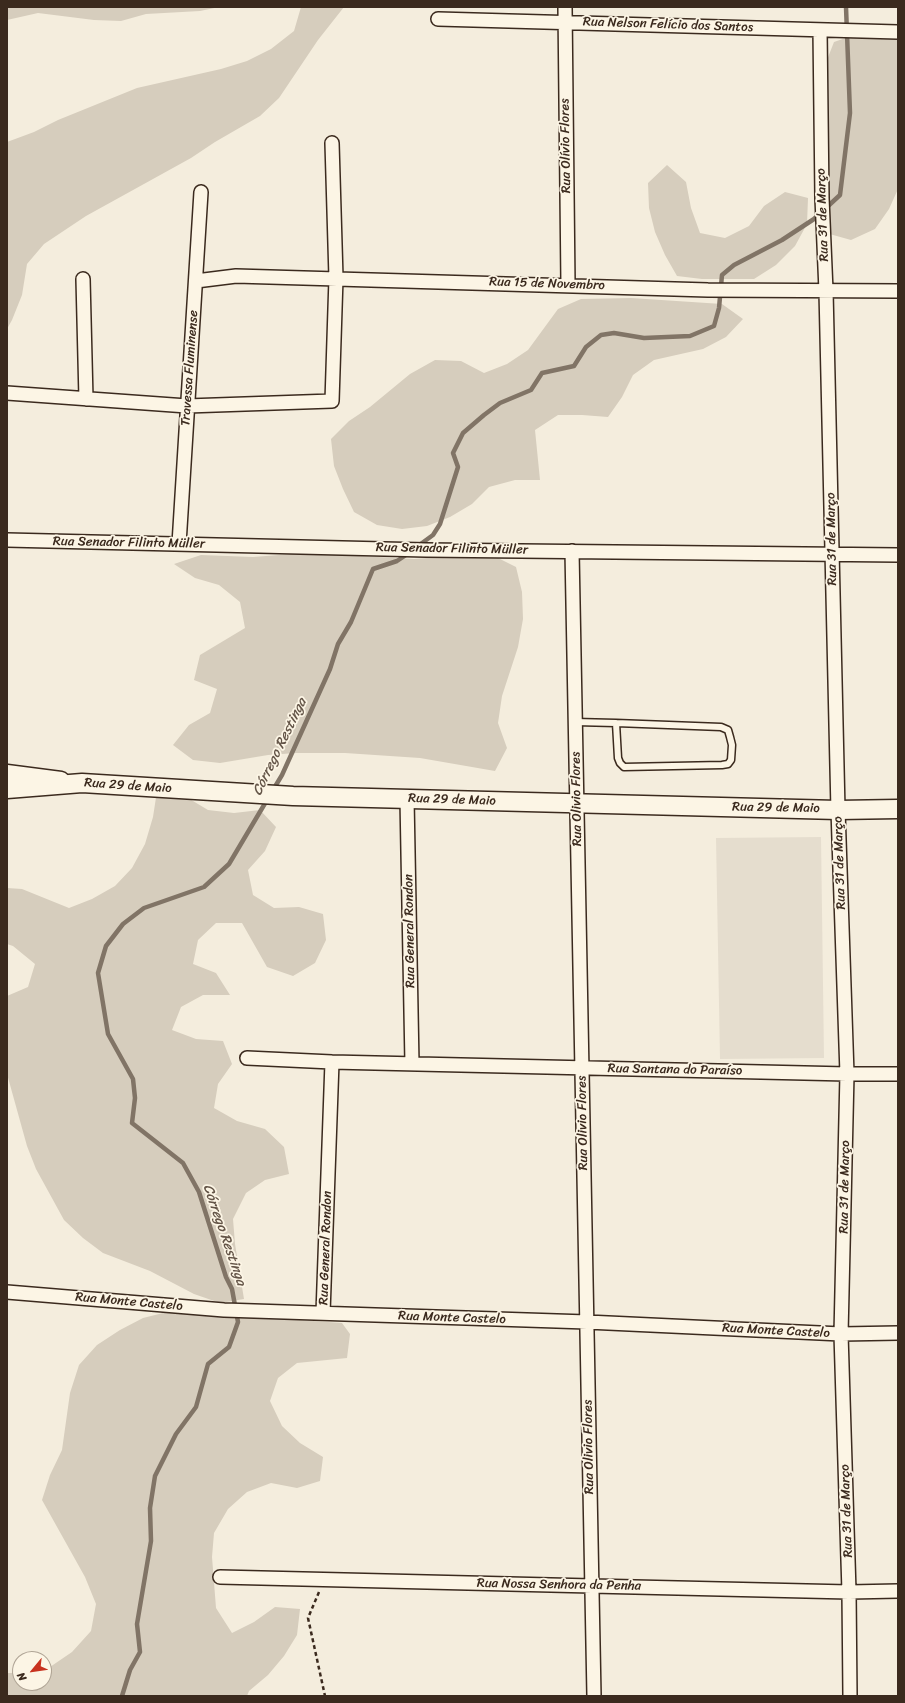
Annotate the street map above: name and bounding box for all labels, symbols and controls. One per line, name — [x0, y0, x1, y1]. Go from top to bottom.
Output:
street label: Rua Nelson Felício dos Santos — [583, 14, 753, 36]
street label: Rua Olívio Flores — [557, 98, 575, 194]
street label: Rua 31 de Março — [814, 168, 832, 262]
street label: Rua 15 de Novembro — [489, 274, 605, 294]
street label: Travessa Fluminense — [178, 310, 202, 426]
street label: Rua 31 de Março — [823, 492, 841, 586]
street label: Rua Senador Filinto Müller — [53, 534, 205, 552]
street label: Rua Senador Filinto Müller — [376, 540, 528, 558]
water label: Córrego Restinga — [249, 696, 311, 798]
street label: Rua Olivio Flores — [568, 752, 586, 846]
street label: Rua 29 de Maio — [84, 775, 172, 797]
street label: Rua 29 de Maio — [408, 791, 496, 809]
street label: Rua 29 de Maio — [732, 799, 820, 817]
street label: Rua 31 de Março — [831, 816, 849, 910]
street label: Rua General Rondon — [401, 874, 419, 988]
street label: Rua Santana do Paraíso — [608, 1061, 742, 1079]
street label: Rua Olivio Flores — [574, 1076, 592, 1170]
street label: Rua 31 de Março — [836, 1140, 854, 1234]
water label: Córrego Restinga — [199, 1182, 249, 1288]
street label: Rua General Rondon — [316, 1191, 336, 1305]
street label: Rua Monte Castelo — [75, 1290, 183, 1314]
street label: Rua Monte Castelo — [398, 1308, 506, 1328]
street label: Rua Monte Castelo — [722, 1320, 830, 1342]
street label: Rua Olivio Flores — [580, 1400, 598, 1494]
street label: Rua 31 de Março — [838, 1464, 856, 1558]
street label: Rua Nossa Senhora da Penha — [477, 1576, 641, 1594]
north arrow — [12, 1651, 52, 1691]
text: N — [12, 1669, 32, 1685]

